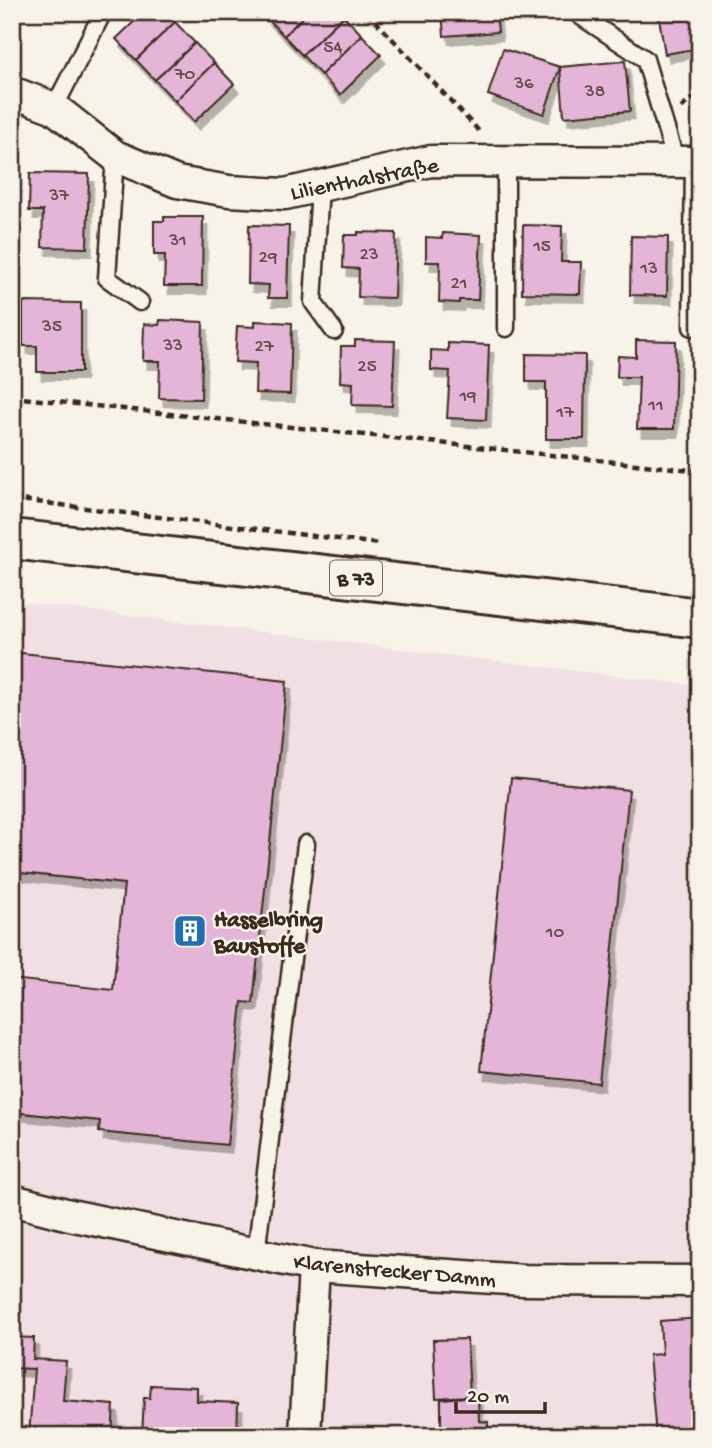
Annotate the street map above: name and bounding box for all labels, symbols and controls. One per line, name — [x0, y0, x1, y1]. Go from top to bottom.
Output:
house number: 54 — [324, 37, 342, 60]
house number: 70 — [174, 64, 196, 87]
house number: 36 — [513, 73, 534, 96]
house number: 38 — [584, 81, 605, 104]
street label: Lilienthalstraße — [288, 153, 442, 208]
house number: 37 — [48, 185, 70, 208]
house number: 31 — [168, 230, 187, 253]
house number: 15 — [532, 236, 551, 259]
house number: 23 — [359, 244, 379, 267]
house number: 29 — [259, 247, 278, 270]
house number: 13 — [639, 258, 658, 281]
house number: 21 — [451, 273, 468, 296]
house number: 35 — [41, 316, 62, 339]
house number: 33 — [162, 335, 183, 358]
house number: 27 — [254, 336, 275, 359]
house number: 25 — [357, 356, 377, 379]
house number: 19 — [458, 386, 477, 409]
house number: 11 — [647, 395, 664, 418]
house number: 17 — [555, 402, 575, 425]
road number: B 73 — [330, 560, 382, 596]
place label: Hasselbring Baustoffe — [213, 908, 323, 961]
building icon: Hasselbring Baustoffe — [171, 912, 209, 950]
house number: 10 — [545, 922, 564, 945]
street label: Klarenstrecker Damm — [292, 1250, 497, 1295]
scale bar — [456, 1371, 546, 1415]
text: 20 m — [467, 1386, 509, 1411]

